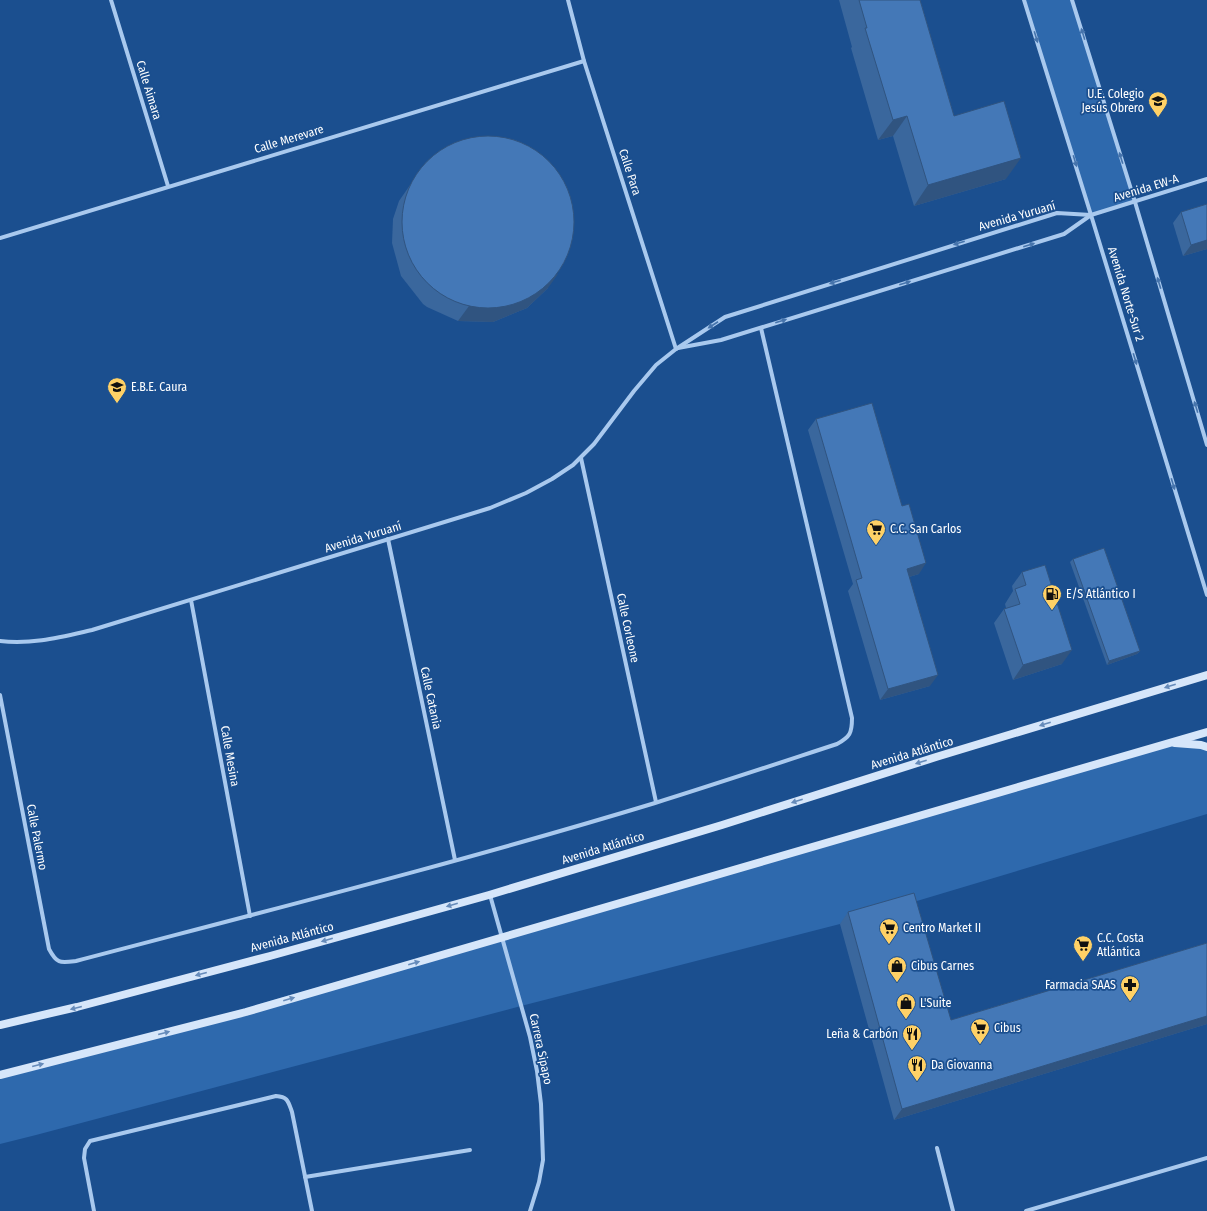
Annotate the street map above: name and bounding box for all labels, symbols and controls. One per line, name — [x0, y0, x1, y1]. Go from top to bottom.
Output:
one-way arrow — [1080, 28, 1086, 40]
one-way arrow — [1033, 32, 1039, 44]
street label: Calle Aimara — [133, 59, 165, 121]
place label: U.E. Colegio Jesús Obrero — [1082, 87, 1144, 115]
school or university icon: U.E. Colegio Jesús Obrero — [1147, 90, 1169, 118]
street label: Calle Merevare — [253, 122, 325, 156]
street label: Calle Para — [616, 147, 644, 197]
one-way arrow — [1118, 152, 1124, 164]
one-way arrow — [1072, 156, 1078, 168]
street label: Avenida EW-A — [1112, 171, 1181, 205]
street label: Avenida Yuruaní — [977, 198, 1057, 234]
one-way arrow — [953, 241, 965, 247]
one-way arrow — [1024, 241, 1036, 247]
street label: Avenida Norte-Sur 2 — [1105, 245, 1147, 343]
one-way arrow — [1156, 276, 1162, 288]
one-way arrow — [829, 279, 841, 285]
one-way arrow — [900, 280, 912, 286]
one-way arrow — [775, 318, 787, 324]
one-way arrow — [707, 321, 718, 329]
one-way arrow — [1132, 354, 1138, 366]
school or university icon: E.B.E. Caura — [106, 376, 128, 404]
place label: E.B.E. Caura — [131, 380, 187, 394]
one-way arrow — [1193, 401, 1199, 413]
one-way arrow — [1170, 478, 1176, 490]
supermarket icon: C.C. San Carlos — [865, 518, 887, 546]
street label: Avenida Yuruaní — [323, 519, 403, 555]
place label: C.C. San Carlos — [890, 522, 961, 536]
fuel station icon: E/S Atlántico I — [1041, 583, 1063, 611]
place label: E/S Atlántico I — [1066, 587, 1136, 601]
street label: Calle Corleone — [614, 592, 642, 664]
street label: Calle Catania — [418, 665, 444, 731]
one-way arrow — [1163, 683, 1175, 689]
one-way arrow — [1039, 721, 1051, 727]
street label: Calle Mesina — [218, 724, 242, 788]
street label: Avenida Atlántico — [869, 734, 955, 772]
one-way arrow — [915, 759, 927, 765]
one-way arrow — [791, 799, 803, 805]
street label: Calle Palermo — [24, 803, 50, 871]
street label: Avenida Atlántico — [560, 829, 646, 867]
one-way arrow — [446, 902, 458, 908]
supermarket icon: Centro Market II — [878, 917, 900, 945]
street label: Avenida Atlántico — [249, 919, 335, 955]
place label: Centro Market II — [903, 921, 981, 935]
place label: C.C. Costa Atlántica — [1097, 931, 1144, 959]
supermarket icon: C.C. Costa Atlántica — [1072, 934, 1094, 962]
one-way arrow — [320, 937, 332, 943]
shop icon: Cibus Carnes — [886, 955, 908, 983]
place label: Cibus Carnes — [911, 959, 974, 973]
one-way arrow — [408, 960, 420, 966]
one-way arrow — [195, 971, 207, 977]
pharmacy icon: Farmacia SAAS — [1119, 974, 1141, 1002]
place label: Farmacia SAAS — [1045, 978, 1116, 992]
shop icon: L'Suite — [895, 992, 917, 1020]
one-way arrow — [284, 996, 296, 1002]
place label: L'Suite — [920, 996, 952, 1010]
one-way arrow — [69, 1005, 82, 1011]
street label: Carrera Sipapo — [527, 1012, 555, 1086]
supermarket icon: Cibus — [969, 1017, 991, 1045]
place label: Cibus — [994, 1021, 1021, 1035]
restaurant icon: Leña & Carbón — [901, 1023, 923, 1051]
place label: Leña & Carbón — [826, 1027, 898, 1041]
one-way arrow — [158, 1030, 170, 1036]
restaurant icon: Da Giovanna — [906, 1054, 928, 1082]
place label: Da Giovanna — [931, 1058, 992, 1072]
one-way arrow — [32, 1062, 44, 1068]

